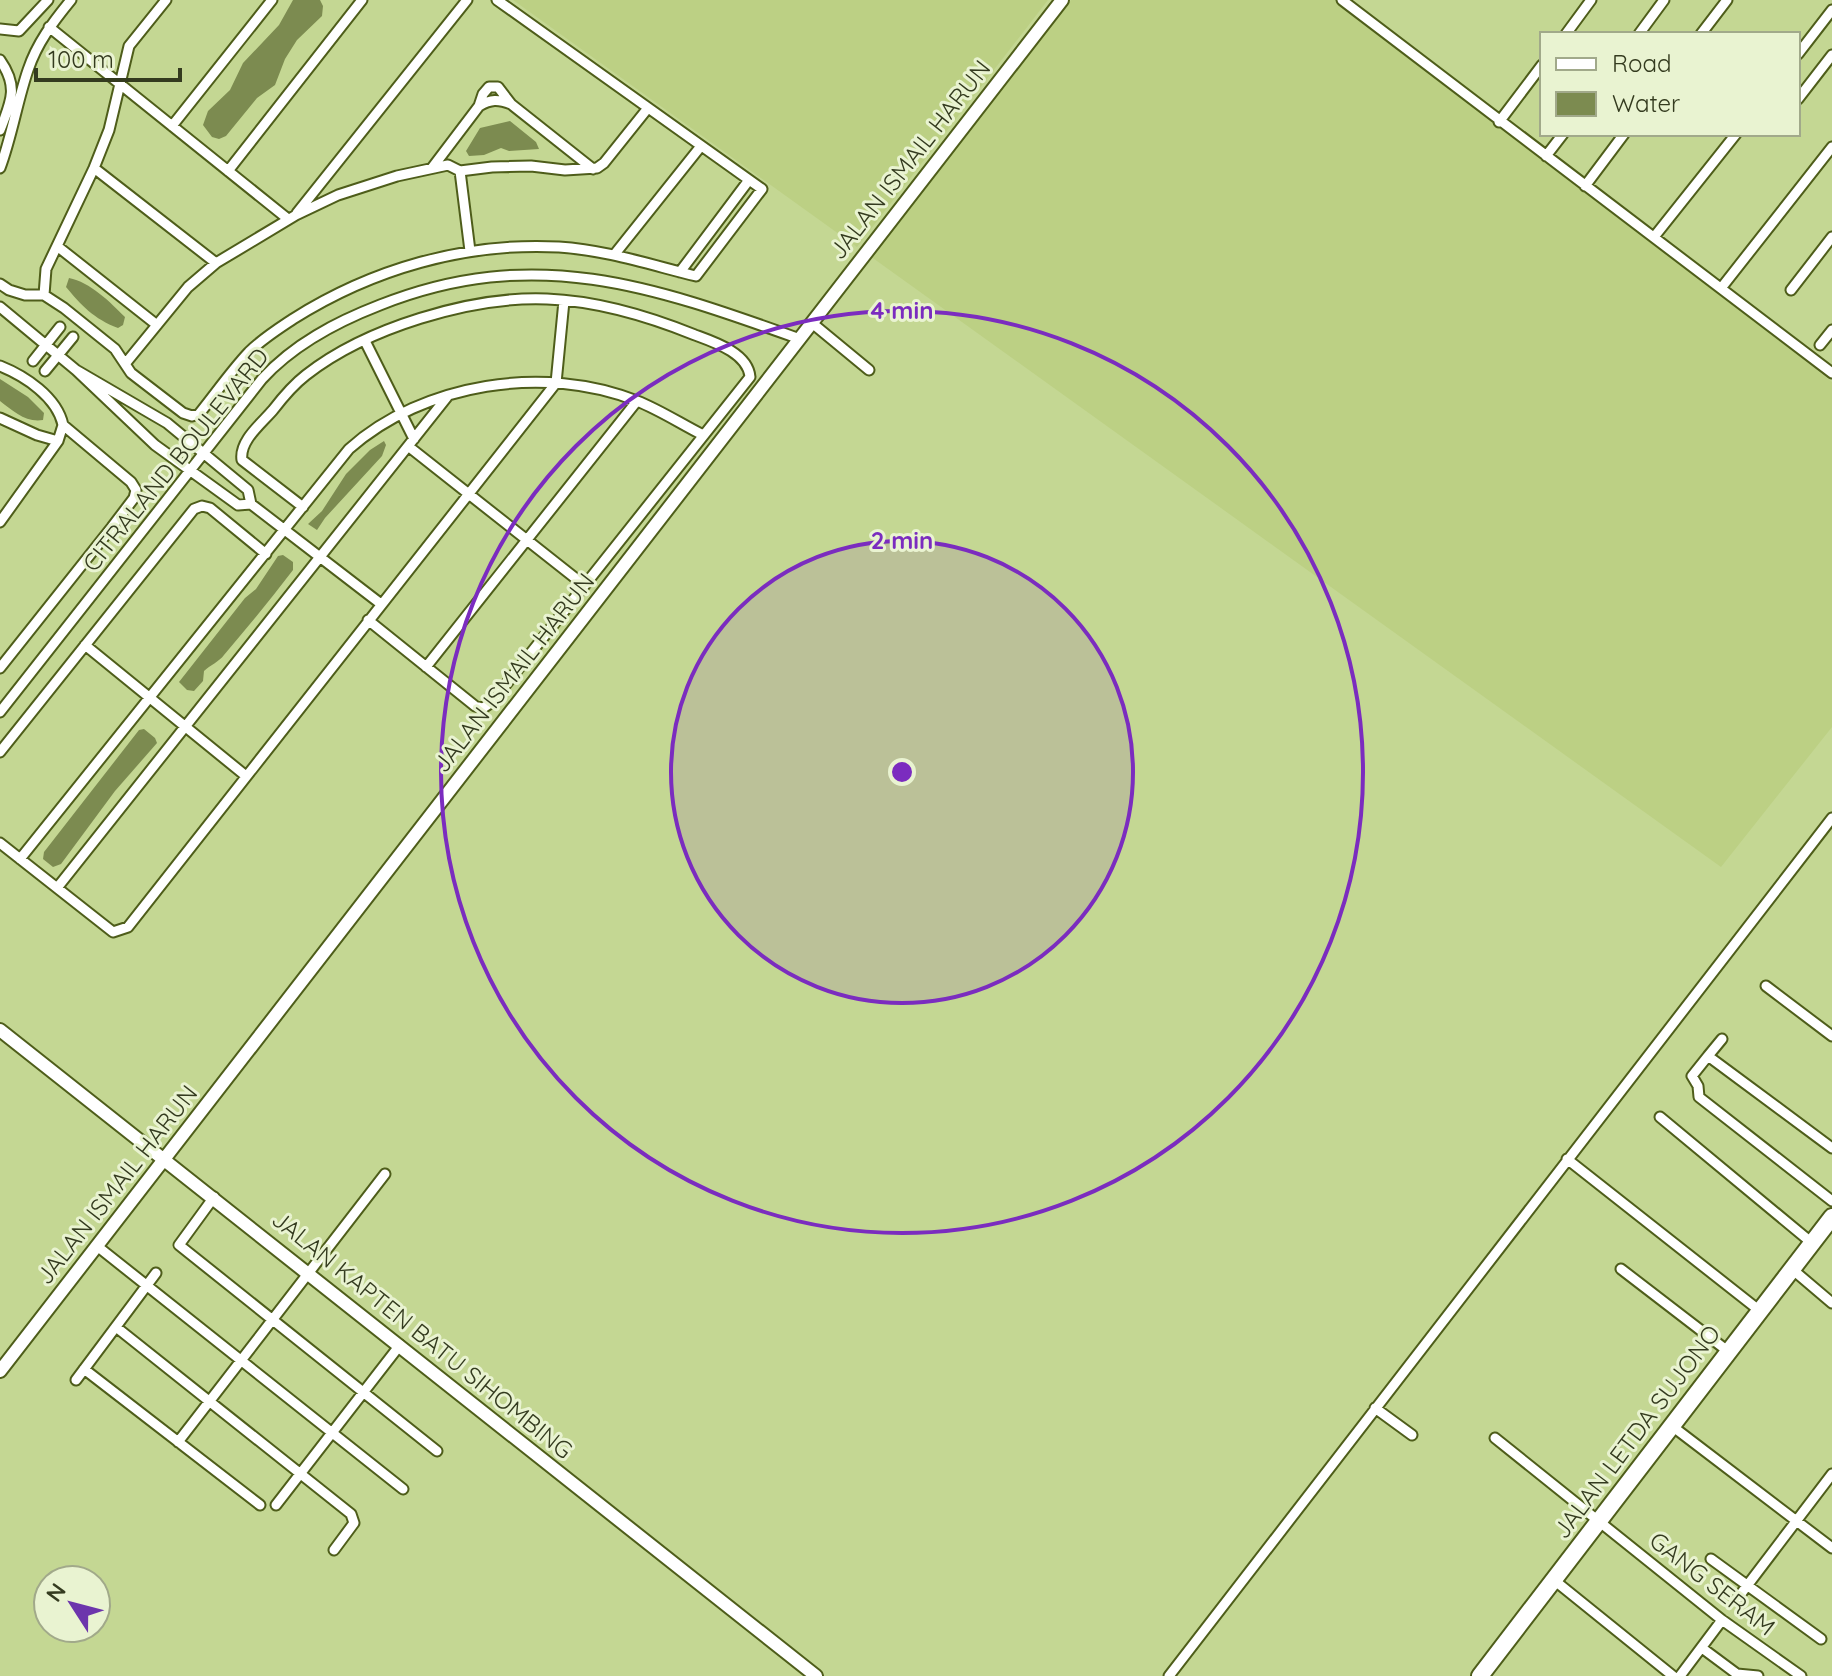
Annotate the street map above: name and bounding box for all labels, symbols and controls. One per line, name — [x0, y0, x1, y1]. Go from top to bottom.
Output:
scale bar — [36, 32, 180, 82]
legend — [1540, 32, 1800, 136]
text: 100 m — [48, 44, 114, 74]
text: Road — [1612, 48, 1672, 78]
street label: JALAN ISMAIL HARUN — [822, 54, 996, 265]
text: Water — [1612, 88, 1680, 118]
text: 4 min — [871, 295, 933, 325]
street label: CITRALAND BOULEVARD — [76, 342, 275, 577]
text: 2 min — [871, 525, 933, 555]
street label: JALAN ISMAIL HARUN — [426, 567, 600, 778]
centre of rings — [888, 758, 916, 786]
street label: JALAN ISMAIL HARUN — [29, 1079, 203, 1290]
street label: JALAN KAPTEN BATU SIHOMBING — [266, 1204, 579, 1465]
street label: JALAN LETDA SUJONO — [1546, 1319, 1726, 1544]
street label: GANG SERAM — [1644, 1525, 1782, 1642]
north arrow — [32, 1564, 112, 1644]
text: N — [40, 1577, 72, 1607]

